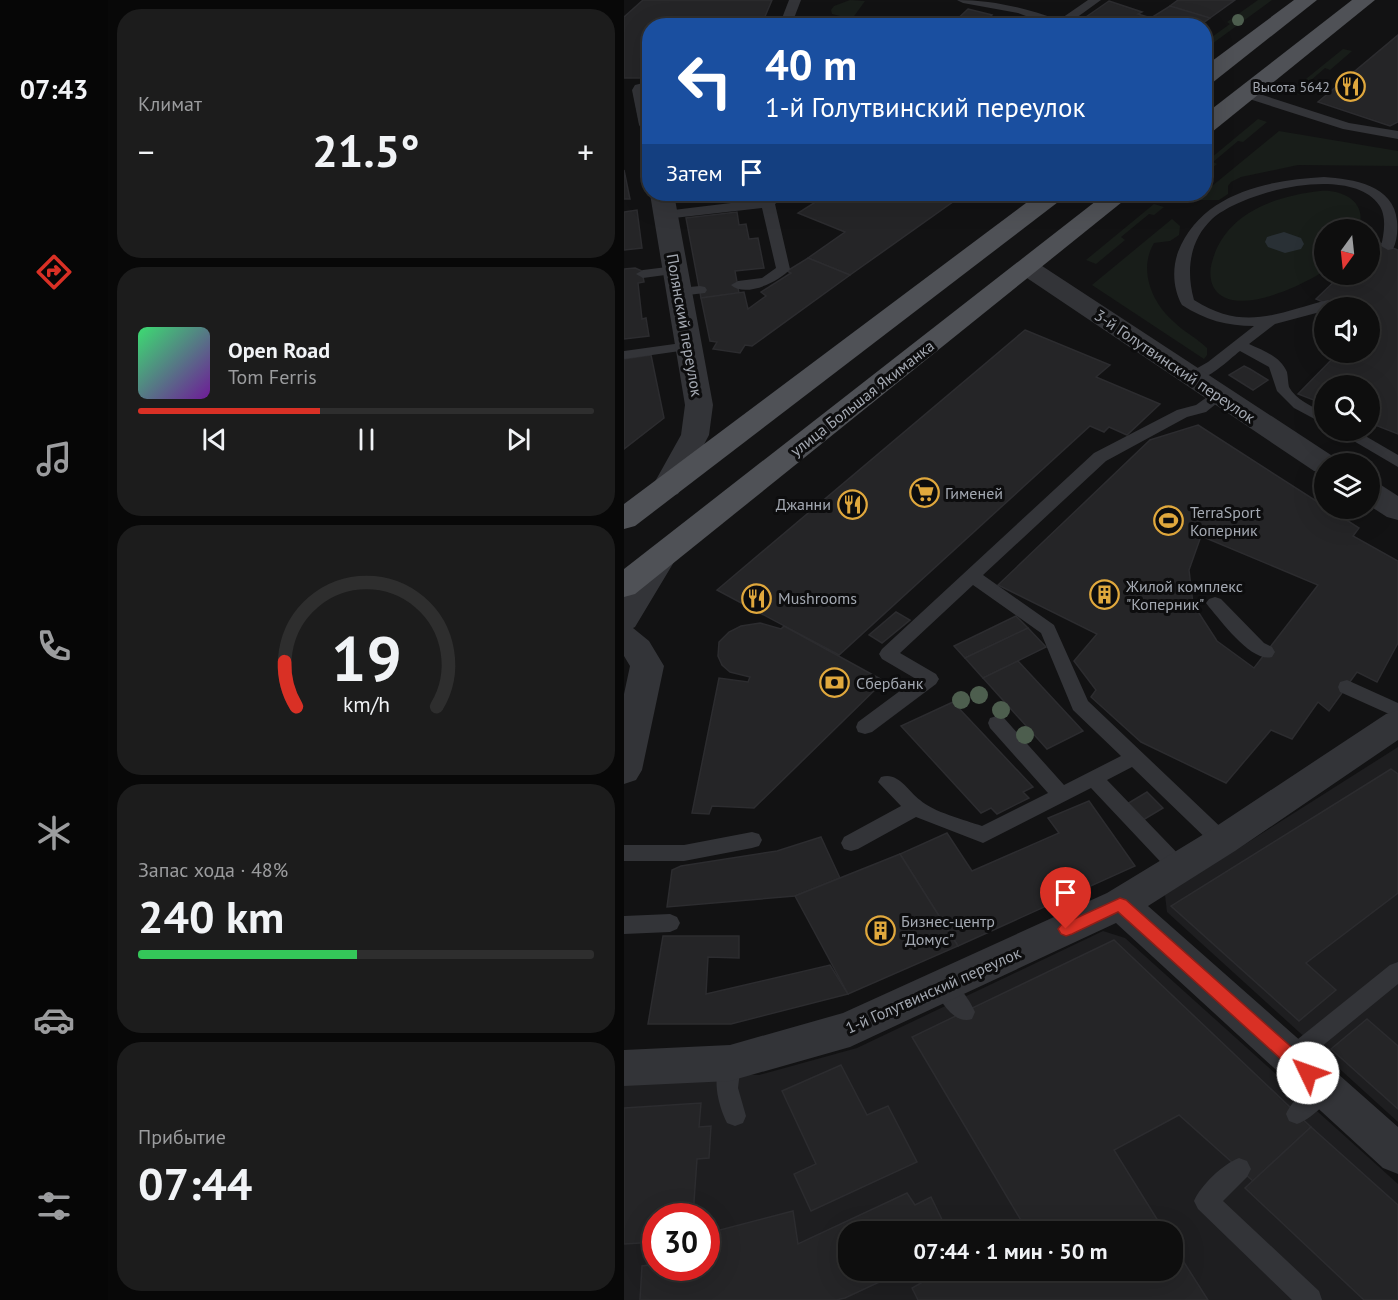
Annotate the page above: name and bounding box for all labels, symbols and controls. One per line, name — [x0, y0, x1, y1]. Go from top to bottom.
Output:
text: 40 m — [765, 37, 857, 92]
icon: left — [666, 42, 744, 120]
restaurant icon: Высота 5642 — [1335, 71, 1367, 103]
text: 07:43 — [20, 72, 88, 106]
place label: Высота 5642 — [1253, 78, 1330, 96]
text: 1-й Голутвинский переулок — [765, 90, 1085, 124]
text: Климат — [138, 91, 202, 117]
text: 21.5° — [312, 121, 420, 179]
text: − — [138, 130, 155, 173]
text: + — [577, 130, 594, 173]
icon: arrive — [735, 156, 768, 189]
text: Затем — [666, 159, 723, 187]
north arrow — [1314, 219, 1380, 285]
map controls — [1314, 219, 1380, 519]
icon: directions — [33, 251, 75, 293]
street label: Полянский переулок — [663, 252, 707, 398]
button: sound — [1314, 297, 1380, 363]
street label: 3-й Голутвинский переулок — [1091, 305, 1260, 428]
text: Open Road — [228, 336, 330, 364]
street label: улица Большая Якиманка — [786, 336, 938, 460]
text: Tom Ferris — [228, 364, 317, 390]
button: search — [1314, 375, 1380, 441]
icon: previous — [198, 423, 231, 456]
icon: pause — [350, 423, 383, 456]
icon: next — [502, 423, 535, 456]
icon: music — [33, 438, 75, 480]
button: layers — [1314, 453, 1380, 519]
supermarket icon: Гименей — [908, 477, 940, 509]
place label: Гименей — [945, 483, 1003, 503]
restaurant icon: Джанни — [836, 488, 868, 520]
place label: Джанни — [776, 494, 831, 514]
place label: TerraSport Коперник — [1190, 502, 1261, 540]
sports icon: TerraSport Коперник — [1153, 505, 1185, 537]
place label: Жилой комплекс "Коперник" — [1125, 576, 1243, 614]
building icon: Жилой комплекс "Коперник" — [1089, 579, 1121, 611]
restaurant icon: Mushrooms — [741, 582, 773, 614]
place label: Mushrooms — [778, 588, 857, 608]
text: 19 — [331, 617, 401, 698]
icon: phone — [33, 625, 75, 667]
bank icon: Сбербанк — [819, 667, 851, 699]
place label: Сбербанк — [856, 673, 924, 693]
text: km/h — [342, 690, 389, 718]
icon: climate — [33, 812, 75, 854]
text: Запас хода · 48% — [138, 857, 288, 883]
pin — [1040, 867, 1091, 929]
icon: arrive — [1049, 876, 1082, 909]
text: 240 km — [138, 887, 284, 945]
place label: Бизнес-центр "Домус" — [901, 911, 995, 949]
building icon: Бизнес-центр "Домус" — [864, 914, 896, 946]
street label: 1-й Голутвинский переулок — [842, 942, 1024, 1038]
icon: car — [33, 999, 75, 1041]
position arrow — [1276, 1041, 1340, 1105]
text: Прибытие — [138, 1124, 226, 1150]
text: 07:44 — [138, 1154, 252, 1212]
icon: filters — [33, 1185, 75, 1227]
speed limit sign: 30 — [642, 1203, 720, 1281]
text: 07:44 · 1 мин · 50 m — [914, 1237, 1107, 1265]

